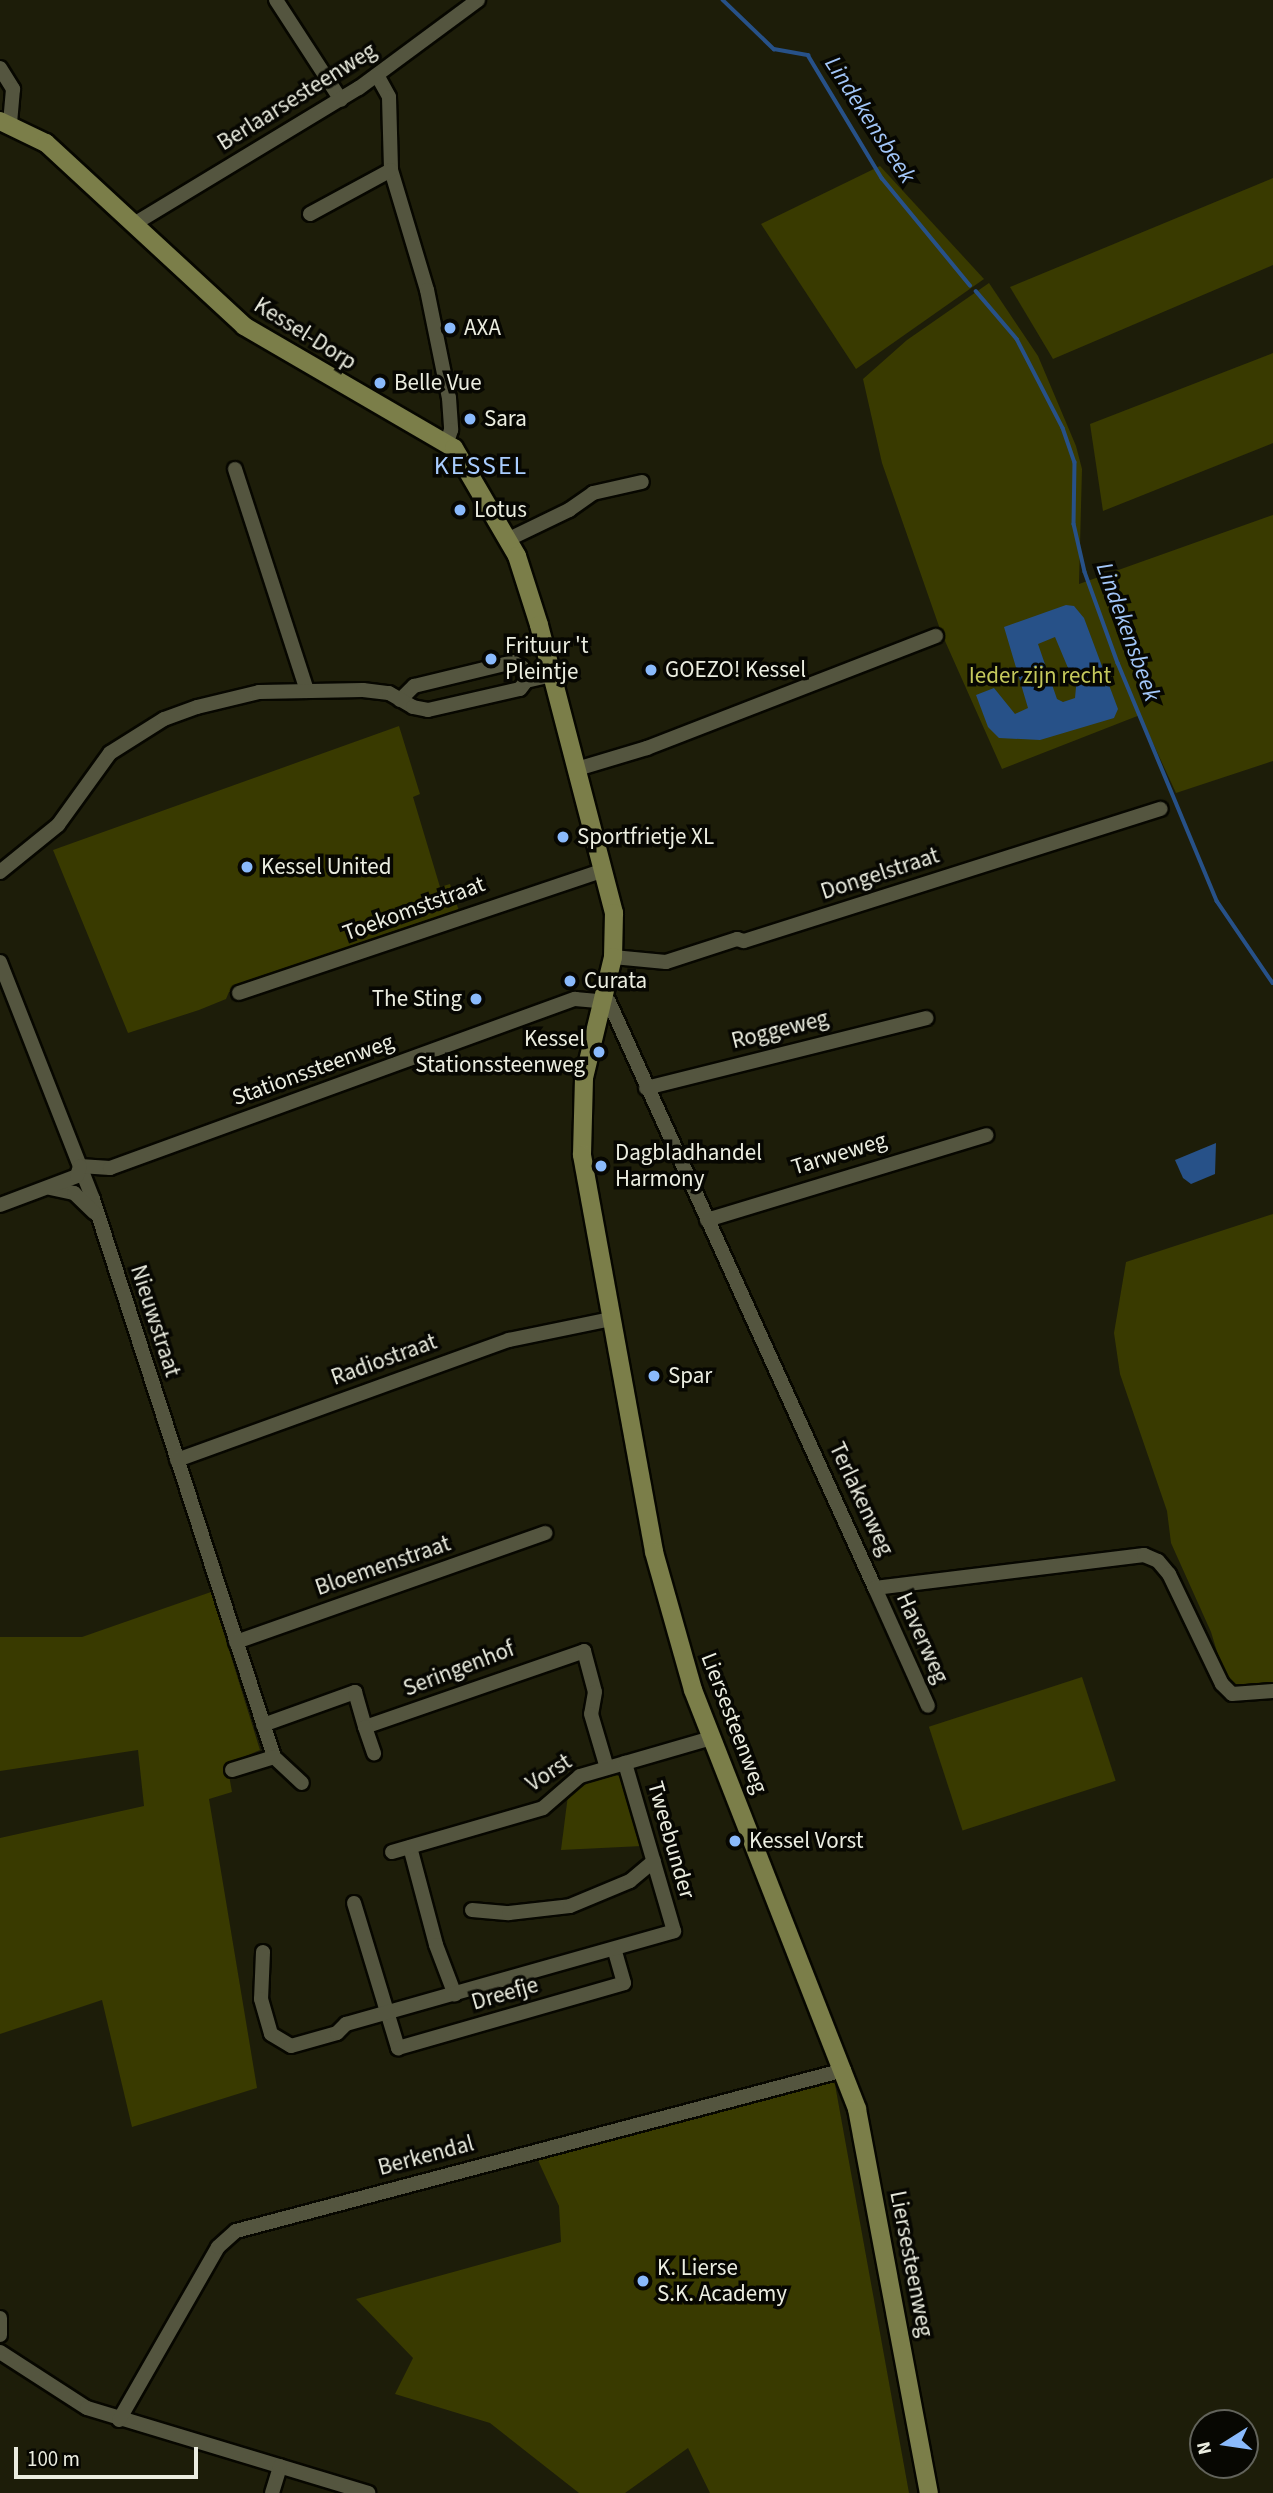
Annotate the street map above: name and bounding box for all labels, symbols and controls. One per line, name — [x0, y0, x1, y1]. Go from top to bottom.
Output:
street label: Berlaarsesteenweg — [212, 37, 382, 157]
water label: Lindekensbeek — [818, 51, 922, 189]
street label: Kessel-Dorp — [249, 292, 361, 376]
place label: AXA — [464, 314, 501, 342]
marker: AXA — [442, 320, 458, 336]
place label: Belle Vue — [394, 369, 482, 397]
marker: Belle Vue — [372, 375, 388, 391]
place label: Sara — [484, 405, 527, 433]
marker: Sara — [462, 411, 478, 427]
district label: KESSEL — [434, 450, 528, 482]
place label: Lotus — [474, 496, 527, 524]
marker: Lotus — [452, 502, 468, 518]
water label: Lindekensbeek — [1090, 559, 1166, 705]
place label: Frituur 't Pleintje — [505, 632, 588, 686]
marker: Frituur 't Pleintje — [483, 651, 499, 667]
place label: GOEZO! Kessel — [665, 656, 806, 684]
marker: GOEZO! Kessel — [643, 662, 659, 678]
park label: Ieder zijn recht — [969, 662, 1111, 690]
place label: Sportfrietje XL — [577, 823, 714, 851]
marker: Sportfrietje XL — [555, 829, 571, 845]
street label: Dongelstraat — [817, 842, 943, 906]
place label: Kessel United — [261, 853, 391, 881]
marker: Kessel United — [239, 859, 255, 875]
street label: Toekomststraat — [339, 871, 489, 947]
place label: Curata — [584, 967, 647, 995]
marker: Curata — [562, 973, 578, 989]
place label: The Sting — [372, 985, 462, 1013]
marker: The Sting — [468, 991, 484, 1007]
street label: Roggeweg — [729, 1005, 831, 1055]
place label: Kessel Stationssteenweg — [415, 1025, 585, 1079]
street label: Stationssteenweg — [229, 1028, 397, 1112]
marker: Kessel Stationssteenweg — [591, 1044, 607, 1060]
street label: Tarweweg — [788, 1126, 890, 1182]
place label: Dagbladhandel Harmony — [615, 1139, 762, 1193]
marker: Dagbladhandel Harmony — [593, 1158, 609, 1174]
street label: Nieuwstraat — [124, 1262, 186, 1380]
street label: Radiostraat — [327, 1328, 441, 1392]
place label: Spar — [668, 1362, 712, 1390]
marker: Spar — [646, 1368, 662, 1384]
street label: Terlakenweg — [823, 1438, 899, 1560]
street label: Bloemenstraat — [312, 1530, 454, 1602]
street label: Haverweg — [890, 1588, 954, 1688]
street label: Seringenhof — [400, 1635, 518, 1703]
street label: Liersesteenweg — [695, 1649, 773, 1797]
street label: Vorst — [521, 1748, 577, 1798]
street label: Tweebunder — [641, 1778, 701, 1902]
place label: Kessel Vorst — [749, 1827, 864, 1855]
marker: Kessel Vorst — [727, 1833, 743, 1849]
street label: Dreefje — [468, 1971, 542, 2017]
street label: Berkendal — [375, 2130, 477, 2182]
street label: Liersesteenweg — [883, 2189, 939, 2339]
place label: K. Lierse S.K. Academy — [657, 2254, 787, 2308]
marker: K. Lierse S.K. Academy — [635, 2273, 651, 2289]
north arrow — [1189, 2409, 1259, 2479]
scale bar — [18, 2434, 201, 2478]
text: N — [1190, 2439, 1219, 2457]
text: 100 m — [27, 2444, 80, 2474]

